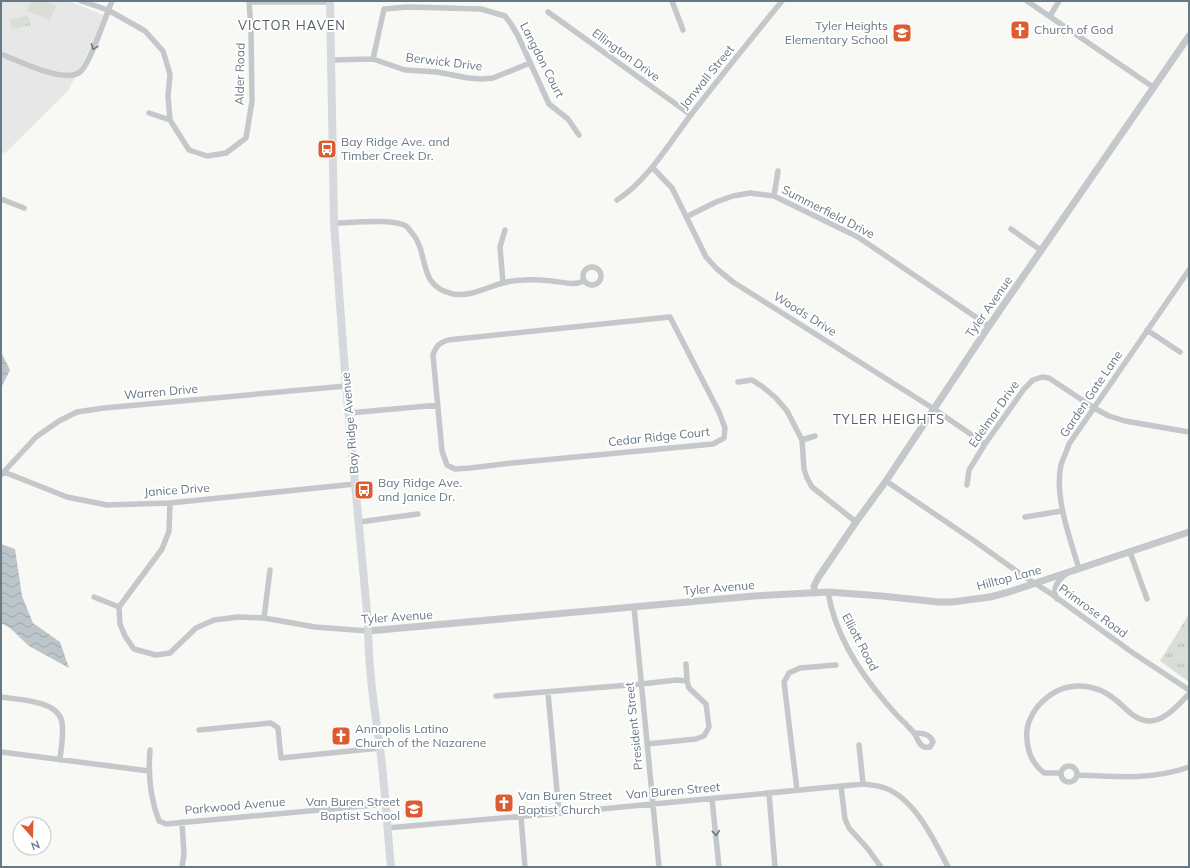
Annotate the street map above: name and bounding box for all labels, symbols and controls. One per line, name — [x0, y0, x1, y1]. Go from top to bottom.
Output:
district label: VICTOR HAVEN — [238, 17, 346, 33]
place label: Tyler Heights Elementary School — [785, 18, 888, 47]
church icon: Church of God — [1009, 19, 1031, 41]
street label: Langdon Court — [517, 20, 568, 100]
school or university icon: Tyler Heights Elementary School — [891, 22, 913, 44]
place label: Church of God — [1034, 22, 1113, 37]
street label: Ellington Drive — [590, 25, 663, 84]
street label: Janwall Street — [676, 42, 737, 112]
one-way arrow — [91, 43, 99, 50]
street label: Alder Road — [231, 43, 248, 105]
street label: Berwick Drive — [405, 49, 483, 74]
place label: Bay Ridge Ave. and Timber Creek Dr. — [341, 134, 450, 163]
bus stop icon: Bay Ridge Ave. and Timber Creek Dr. — [316, 138, 338, 160]
street label: Summerfield Drive — [779, 182, 877, 241]
street label: Tyler Avenue — [962, 273, 1015, 340]
street label: Woods Drive — [771, 288, 840, 339]
street label: Garden Gate Lane — [1056, 348, 1125, 440]
street label: Bay Ridge Avenue — [338, 372, 361, 474]
street label: Edelmar Drive — [965, 378, 1022, 450]
street label: Warren Drive — [123, 381, 199, 402]
district label: TYLER HEIGHTS — [833, 411, 945, 427]
street label: Cedar Ridge Court — [607, 424, 710, 449]
place label: Bay Ridge Ave. and Janice Dr. — [378, 475, 462, 504]
bus stop icon: Bay Ridge Ave. and Janice Dr. — [353, 479, 375, 501]
street label: Janice Drive — [144, 480, 210, 499]
street label: Hilltop Lane — [975, 562, 1043, 593]
street label: Tyler Avenue — [683, 577, 755, 598]
street label: Primrose Road — [1056, 581, 1131, 641]
street label: Tyler Avenue — [361, 607, 433, 626]
street label: Elliott Road — [839, 610, 882, 673]
street label: President Street — [621, 681, 646, 771]
place label: Annapolis Latino Church of the Nazarene — [355, 721, 486, 750]
church icon: Annapolis Latino Church of the Nazarene — [330, 725, 352, 747]
street label: Van Buren Street — [625, 779, 721, 802]
place label: Van Buren Street Baptist Church — [518, 788, 612, 817]
church icon: Van Buren Street Baptist Church — [493, 792, 515, 814]
street label: Parkwood Avenue — [184, 794, 286, 817]
place label: Van Buren Street Baptist School — [306, 794, 400, 823]
school or university icon: Van Buren Street Baptist School — [403, 798, 425, 820]
north arrow — [12, 816, 52, 856]
one-way arrow — [711, 830, 720, 836]
text: N — [29, 837, 42, 853]

